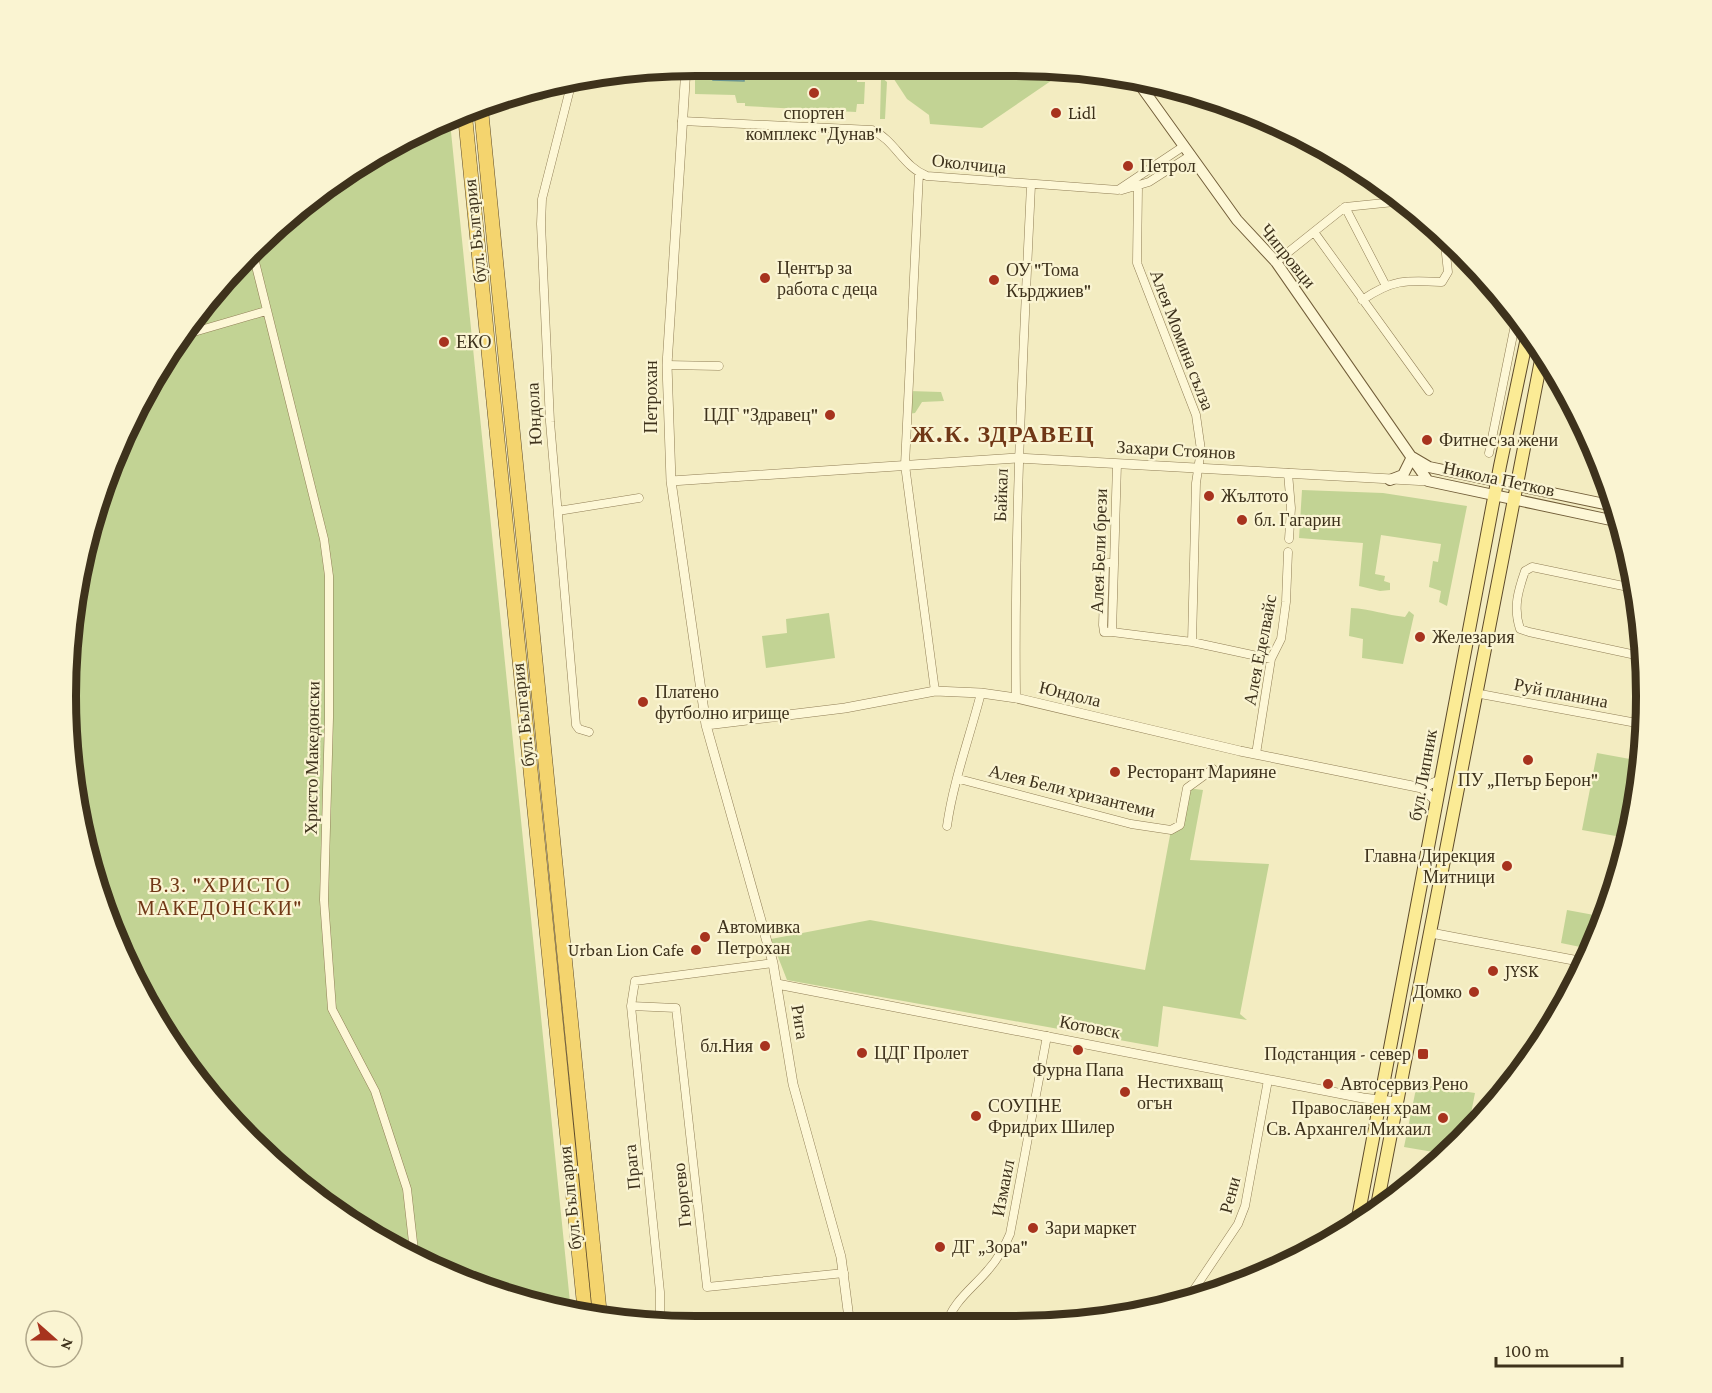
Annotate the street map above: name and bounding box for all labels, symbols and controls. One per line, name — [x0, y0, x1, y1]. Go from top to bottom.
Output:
marker: спортен комплекс "Дунав" — [807, 86, 821, 100]
place label: спортен комплекс "Дунав" — [746, 103, 882, 144]
place label: Lidl — [1068, 103, 1096, 123]
marker: Lidl — [1049, 106, 1063, 120]
street label: Околчица — [931, 150, 1007, 178]
place label: Петрол — [1140, 156, 1196, 176]
marker: Петрол — [1121, 159, 1135, 173]
street label: бул. България — [460, 178, 490, 284]
street label: Чипровци — [1256, 220, 1320, 292]
place label: Център за работа с деца — [777, 258, 878, 299]
place label: ОУ "Тома Кърджиев" — [1006, 260, 1091, 301]
street label: Алея Момина сълза — [1146, 267, 1218, 413]
marker: Център за работа с деца — [758, 271, 772, 285]
marker: ОУ "Тома Кърджиев" — [987, 273, 1001, 287]
place label: ЕКО — [456, 332, 492, 352]
marker: ЕКО — [437, 335, 451, 349]
street label: Петрохан — [641, 360, 661, 434]
street label: Юндола — [522, 382, 546, 446]
place label: ЦДГ "Здравец" — [703, 405, 818, 425]
marker: ЦДГ "Здравец" — [823, 408, 837, 422]
district label: Ж.К. ЗДРАВЕЦ — [911, 420, 1095, 447]
place label: Фитнес за жени — [1439, 430, 1558, 450]
marker: Фитнес за жени — [1420, 433, 1434, 447]
street label: Захари Стоянов — [1116, 437, 1236, 463]
street label: Никола Петков — [1441, 457, 1557, 501]
street label: Байкал — [990, 468, 1012, 522]
place label: Жълтото — [1221, 486, 1288, 506]
street label: Алея Бели брези — [1087, 488, 1111, 614]
marker: Жълтото — [1202, 489, 1216, 503]
place label: бл. Гагарин — [1254, 510, 1341, 530]
marker: бл. Гагарин — [1235, 513, 1249, 527]
street label: Алея Еделвайс — [1239, 593, 1281, 707]
place label: Железария — [1432, 627, 1514, 647]
marker: Железария — [1413, 630, 1427, 644]
street label: бул. България — [508, 662, 538, 768]
street label: Руй планина — [1512, 674, 1610, 712]
street label: Юндола — [1037, 677, 1103, 711]
street label: Христо Македонски — [301, 681, 323, 835]
place label: Платено футболно игрище — [655, 682, 790, 723]
marker: Платено футболно игрище — [636, 695, 650, 709]
street label: бул. Липник — [1405, 727, 1441, 822]
marker: ПУ „Петър Берон" — [1521, 753, 1535, 767]
street label: Алея Бели хризантеми — [987, 761, 1158, 821]
place label: Ресторант Марияне — [1127, 762, 1276, 782]
marker: Ресторант Марияне — [1108, 765, 1122, 779]
place label: ПУ „Петър Берон" — [1458, 770, 1598, 790]
place label: Главна Дирекция Митници — [1364, 846, 1495, 887]
marker: Главна Дирекция Митници — [1500, 859, 1514, 873]
district label: В.З. "ХРИСТО МАКЕДОНСКИ" — [137, 874, 303, 920]
place label: Автомивка Петрохан — [717, 917, 800, 958]
marker: Автомивка Петрохан — [698, 930, 712, 944]
place label: Urban Lion Cafe — [568, 940, 684, 960]
marker: Urban Lion Cafe — [689, 943, 703, 957]
place label: JYSK — [1503, 961, 1539, 981]
marker: JYSK — [1486, 964, 1500, 978]
place label: Домко — [1413, 982, 1462, 1002]
marker: Домко — [1467, 985, 1481, 999]
street label: Рига — [787, 1003, 813, 1041]
street label: Котовск — [1058, 1011, 1122, 1043]
place label: бл.Ния — [700, 1036, 753, 1056]
marker: бл.Ния — [758, 1039, 772, 1053]
place label: ЦДГ Пролет — [874, 1043, 969, 1063]
marker: Фурна Папа — [1071, 1043, 1085, 1057]
place label: Подстанция - север — [1264, 1044, 1411, 1064]
marker: ЦДГ Пролет — [855, 1046, 869, 1060]
marker: Подстанция - север — [1416, 1047, 1430, 1061]
place label: Фурна Папа — [1032, 1060, 1124, 1080]
place label: Нестихващ огън — [1137, 1072, 1223, 1113]
place label: Автосервиз Рено — [1340, 1074, 1468, 1094]
marker: Автосервиз Рено — [1321, 1077, 1335, 1091]
marker: Нестихващ огън — [1118, 1085, 1132, 1099]
place label: СОУПНЕ Фридрих Шилер — [988, 1096, 1115, 1137]
place label: Православен храм Св. Архангел Михаил — [1266, 1098, 1431, 1139]
marker: СОУПНЕ Фридрих Шилер — [969, 1109, 983, 1123]
marker: Православен храм Св. Архангел Михаил — [1436, 1111, 1450, 1125]
street label: Прага — [620, 1143, 644, 1191]
street label: бул. България — [555, 1145, 585, 1251]
street label: Измаил — [988, 1158, 1018, 1218]
street label: Гюргево — [669, 1162, 695, 1228]
street label: Рени — [1216, 1174, 1245, 1215]
place label: Зари маркет — [1045, 1218, 1137, 1238]
marker: Зари маркет — [1026, 1221, 1040, 1235]
place label: ДГ „Зора" — [952, 1237, 1028, 1257]
marker: ДГ „Зора" — [933, 1240, 947, 1254]
north arrow — [24, 1309, 84, 1369]
scale bar — [1496, 1330, 1622, 1368]
text: N — [58, 1336, 77, 1352]
text: 100 m — [1505, 1341, 1550, 1361]

